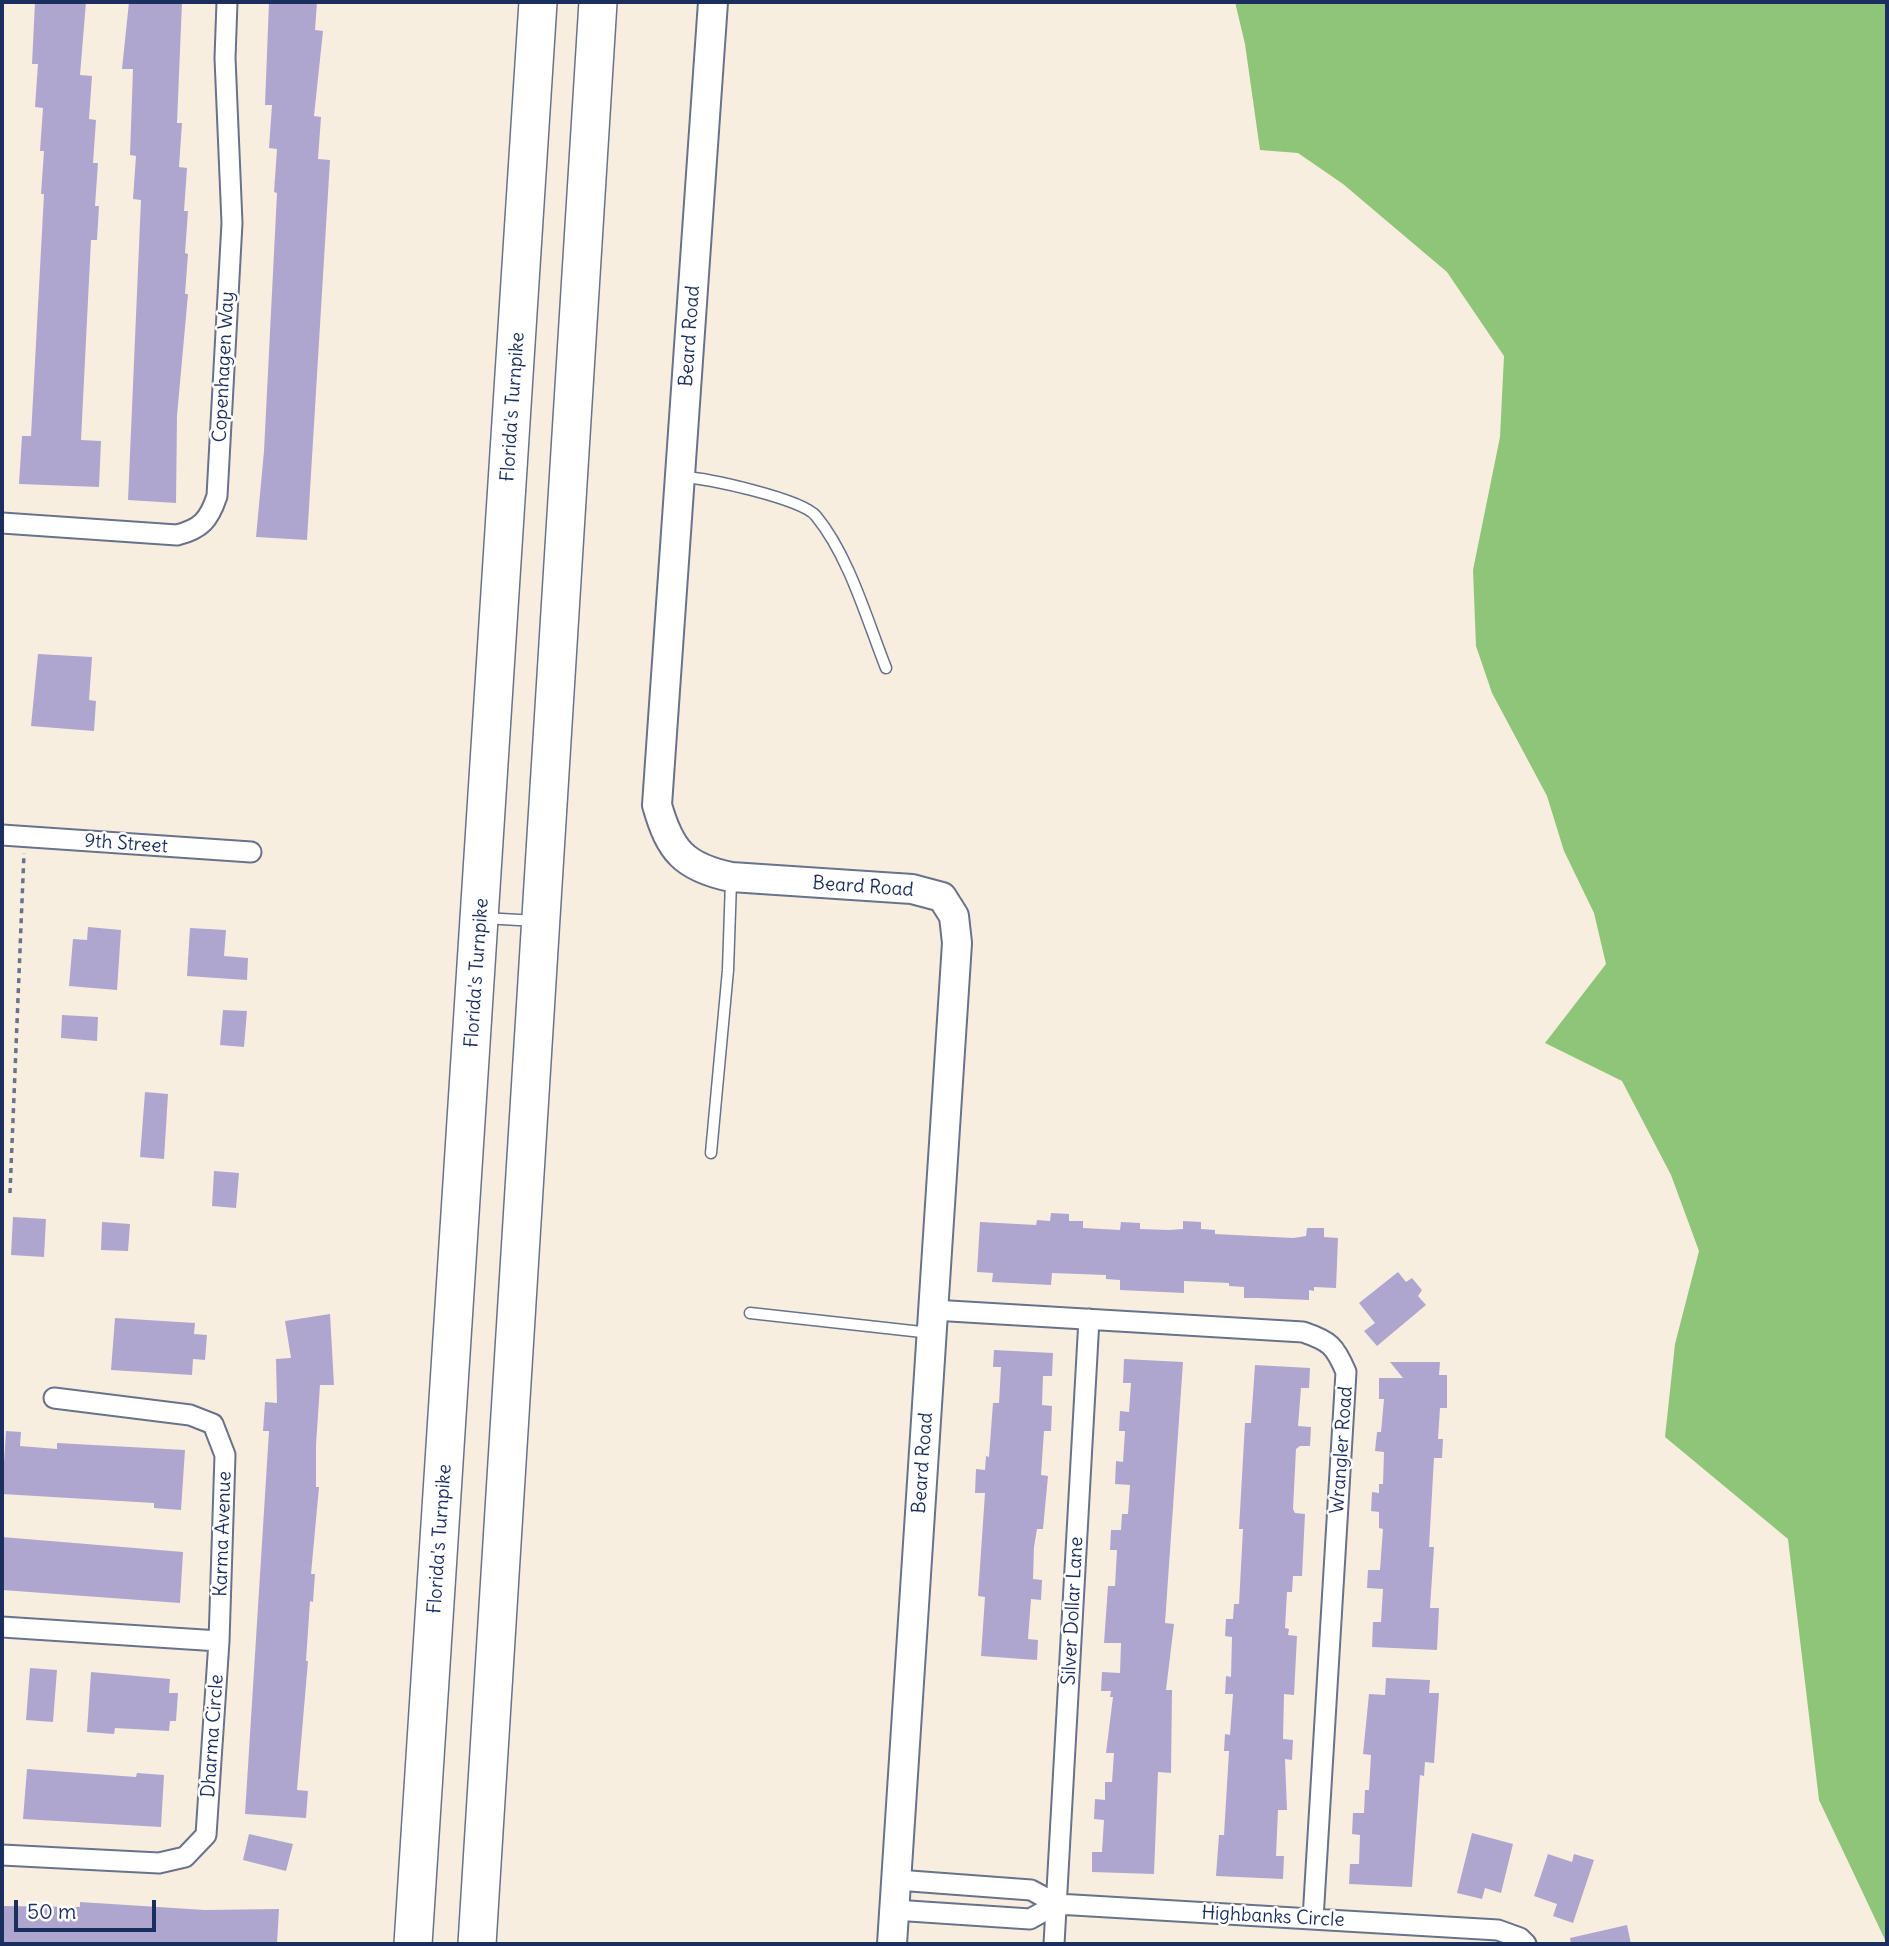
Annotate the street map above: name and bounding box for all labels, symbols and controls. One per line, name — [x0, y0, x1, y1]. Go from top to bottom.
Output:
street label: Beard Road — [675, 285, 705, 387]
street label: Copenhagen Way — [209, 291, 239, 443]
street label: Florida's Turnpike — [496, 331, 530, 483]
street label: 9th Street — [84, 830, 168, 858]
street label: Beard Road — [812, 872, 914, 902]
street label: Florida's Turnpike — [460, 897, 494, 1049]
street label: Wrangler Road — [1326, 1385, 1358, 1515]
street label: Beard Road — [908, 1412, 938, 1514]
street label: Florida's Turnpike — [423, 1463, 457, 1615]
street label: Karma Avenue — [209, 1471, 237, 1597]
street label: Silver Dollar Lane — [1058, 1536, 1088, 1686]
street label: Dharma Circle — [197, 1674, 229, 1798]
scale bar — [18, 1886, 159, 1930]
text: 50 m — [27, 1898, 76, 1925]
street label: Highbanks Circle — [1201, 1902, 1345, 1932]

